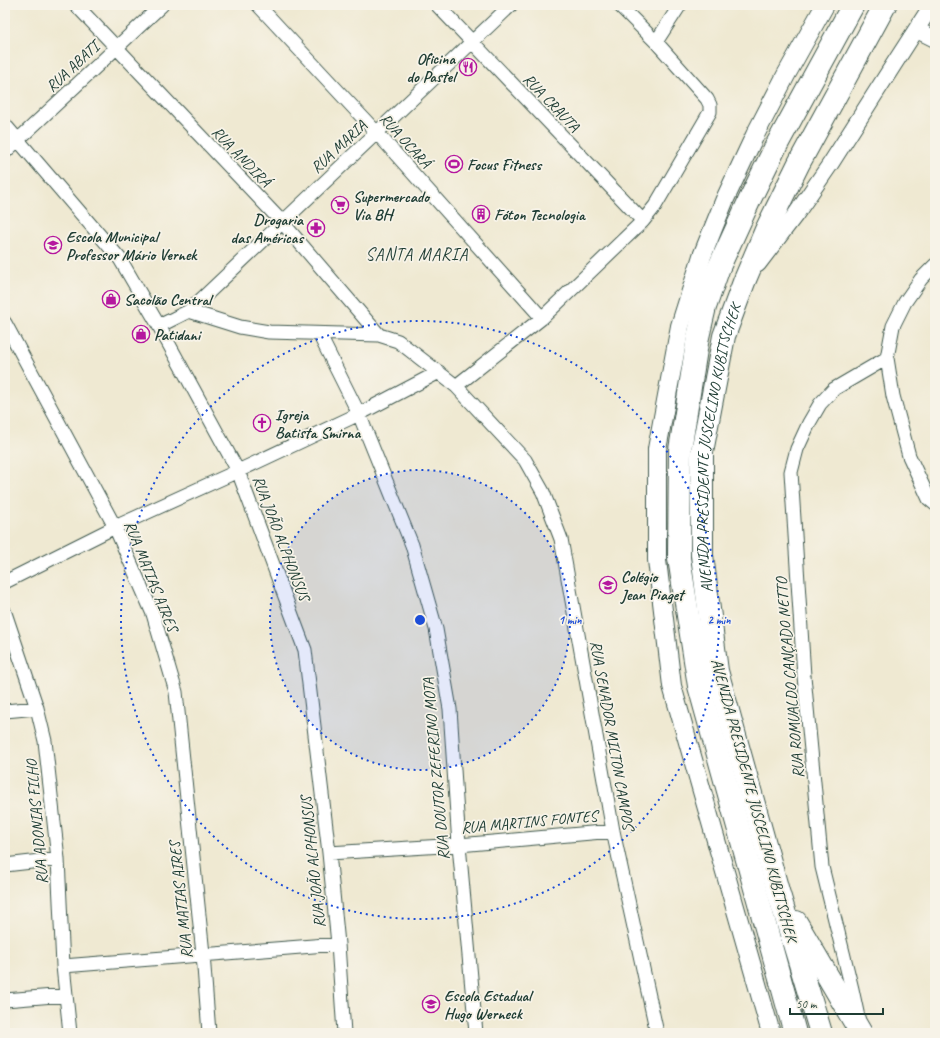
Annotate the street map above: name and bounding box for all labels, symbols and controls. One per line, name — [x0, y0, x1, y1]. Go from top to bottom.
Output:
street label: RUA ABATI — [42, 35, 106, 96]
place label: Oficina do Pastel — [407, 49, 458, 87]
restaurant icon: Oficina do Pastel — [458, 57, 478, 77]
street label: RUA CRAUTA — [519, 69, 585, 137]
street label: RUA OCARÁ — [375, 109, 437, 174]
street label: RUA MARIA — [307, 115, 371, 178]
street label: RUA ANDIRÁ — [207, 122, 277, 193]
sports icon: Focus Fitness — [444, 154, 464, 174]
place label: Focus Fitness — [467, 155, 542, 175]
place label: Supermercado Via BH — [353, 187, 431, 225]
supermarket icon: Supermercado Via BH — [330, 195, 350, 215]
building icon: Fóton Tecnologia — [471, 204, 491, 224]
place label: Fóton Tecnologia — [494, 205, 586, 225]
place label: Drogaria das Américas — [231, 210, 305, 248]
pharmacy icon: Drogaria das Américas — [306, 218, 326, 238]
place label: Escola Municipal Professor Mário Vernek — [66, 227, 198, 265]
school or university icon: Escola Municipal Professor Mário Vernek — [43, 235, 63, 255]
district label: SANTA MARIA — [366, 244, 469, 265]
shop icon: Sacolão Central — [101, 289, 121, 309]
place label: Sacolão Central — [124, 290, 214, 310]
street label: AVENIDA PRESIDENTE JUSCELINO KUBITSCHEK — [693, 298, 747, 594]
shop icon: Patidani — [131, 324, 151, 344]
place label: Patidani — [154, 325, 202, 345]
place label: Igreja Batista Smirna — [275, 405, 362, 443]
church icon: Igreja Batista Smirna — [252, 413, 272, 433]
street label: RUA JOÃO ALPHONSUS — [248, 473, 315, 606]
street label: RUA MATIAS AIRES — [120, 518, 183, 637]
place label: Colégio Jean Piaget — [620, 567, 686, 605]
school or university icon: Colégio Jean Piaget — [598, 575, 618, 595]
street label: RUA ROMUALDO CANÇADO NETTO — [771, 575, 809, 779]
text: 1 min — [559, 612, 582, 628]
text: 2 min — [708, 612, 731, 628]
centre of rings — [413, 613, 427, 627]
street label: RUA SENADOR MILTON CAMPOS — [586, 639, 639, 834]
street label: AVENIDA PRESIDENTE JUSCELINO KUBITSCHEK — [706, 656, 802, 947]
street label: RUA DOUTOR ZEFERINO MOTA — [418, 676, 454, 861]
street label: RUA ADONIAS FILHO — [21, 757, 52, 885]
street label: RUA JOÃO ALPHONSUS — [296, 793, 330, 929]
street label: RUA MARTINS FONTES — [460, 806, 601, 838]
street label: RUA MATIAS AIRES — [165, 838, 197, 960]
place label: Escola Estadual Hugo Werneck — [444, 986, 534, 1024]
scale bar — [790, 990, 883, 1016]
school or university icon: Escola Estadual Hugo Werneck — [421, 994, 441, 1014]
text: 50 m — [796, 996, 818, 1012]

